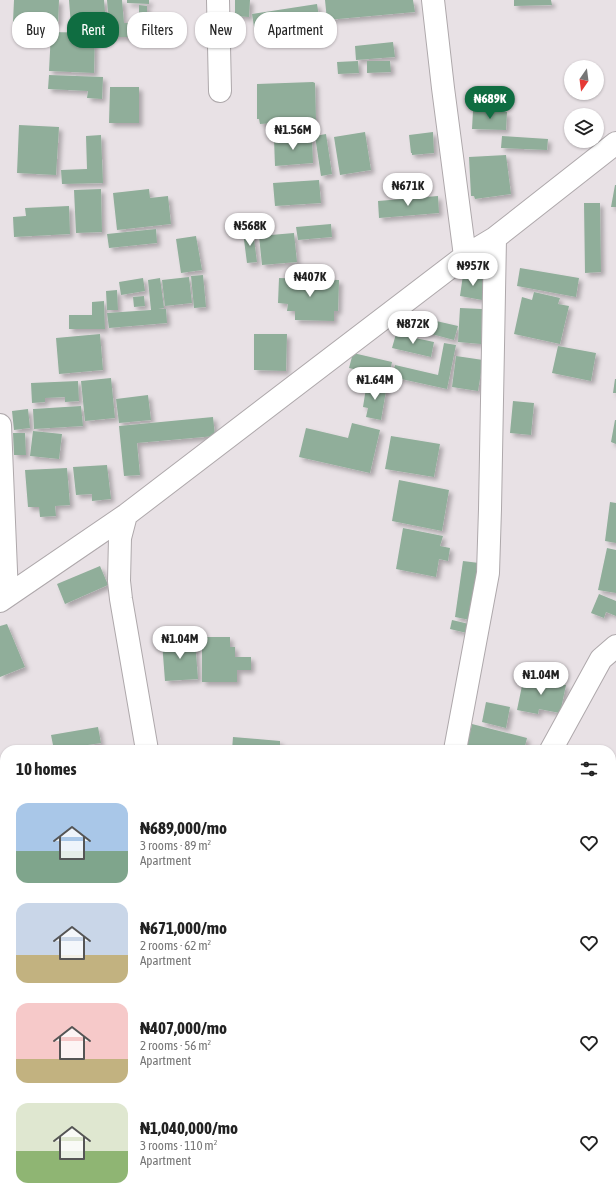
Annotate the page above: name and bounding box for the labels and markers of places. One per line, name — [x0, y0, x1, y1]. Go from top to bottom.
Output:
pin: ₦689K — [462, 86, 518, 120]
pin: ₦1.56M — [260, 117, 326, 151]
pin: ₦671K — [380, 173, 436, 207]
pin: ₦568K — [222, 213, 278, 247]
pin: ₦957K — [445, 253, 501, 287]
pin: ₦407K — [282, 264, 338, 298]
pin: ₦872K — [385, 311, 441, 345]
pin: ₦1.64M — [342, 367, 408, 401]
pin: ₦1.04M — [147, 626, 213, 660]
pin: ₦1.04M — [508, 662, 574, 696]

